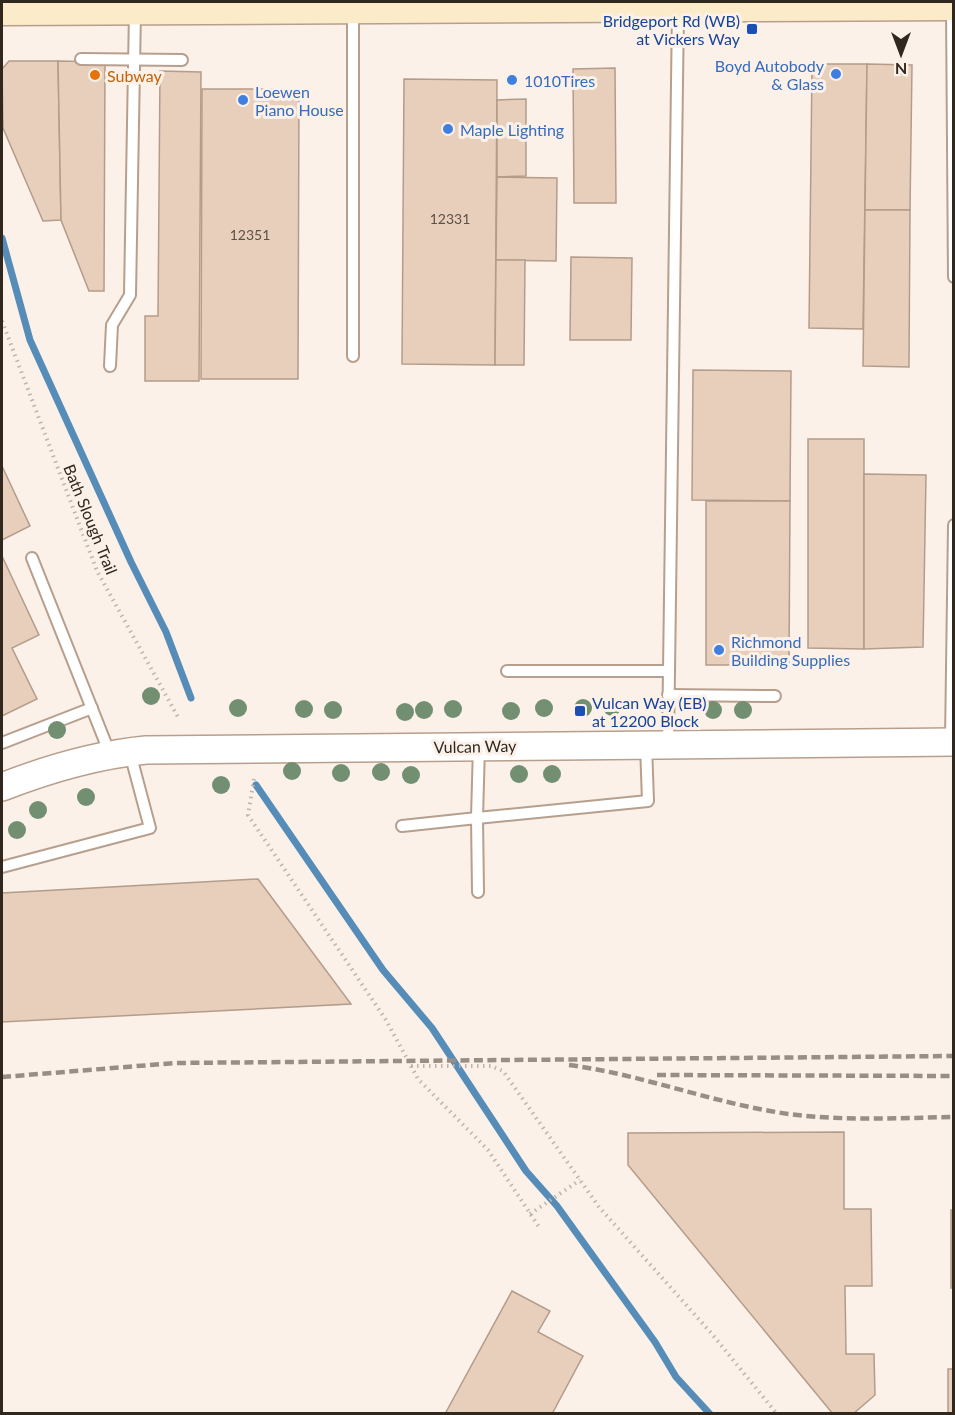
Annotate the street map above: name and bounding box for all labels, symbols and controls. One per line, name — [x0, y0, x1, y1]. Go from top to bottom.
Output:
place label: Bridgeport Rd (WB) at Vickers Way — [603, 11, 741, 48]
marker: Bridgeport Rd (WB) at Vickers Way — [745, 22, 759, 36]
north arrow — [871, 24, 931, 84]
place label: Boyd Autobody & Glass — [715, 56, 825, 93]
text: N — [895, 60, 907, 79]
place label: Subway — [107, 66, 163, 85]
marker: Boyd Autobody & Glass — [829, 67, 843, 81]
marker: Subway — [88, 68, 102, 82]
place label: 1010Tires — [524, 71, 595, 90]
marker: 1010Tires — [505, 73, 519, 87]
place label: Loewen Piano House — [255, 82, 344, 119]
marker: Loewen Piano House — [236, 93, 250, 107]
place label: Maple Lighting — [460, 120, 564, 139]
marker: Maple Lighting — [441, 122, 455, 136]
house number: 12331 — [430, 210, 470, 227]
house number: 12351 — [230, 226, 270, 243]
street label: Bath Slough Trail — [60, 461, 122, 577]
place label: Richmond Building Supplies — [731, 632, 850, 669]
marker: Richmond Building Supplies — [712, 643, 726, 657]
place label: Vulcan Way (EB) at 12200 Block — [592, 693, 707, 730]
marker: Vulcan Way (EB) at 12200 Block — [573, 704, 587, 718]
street label: Vulcan Way — [433, 736, 517, 756]

